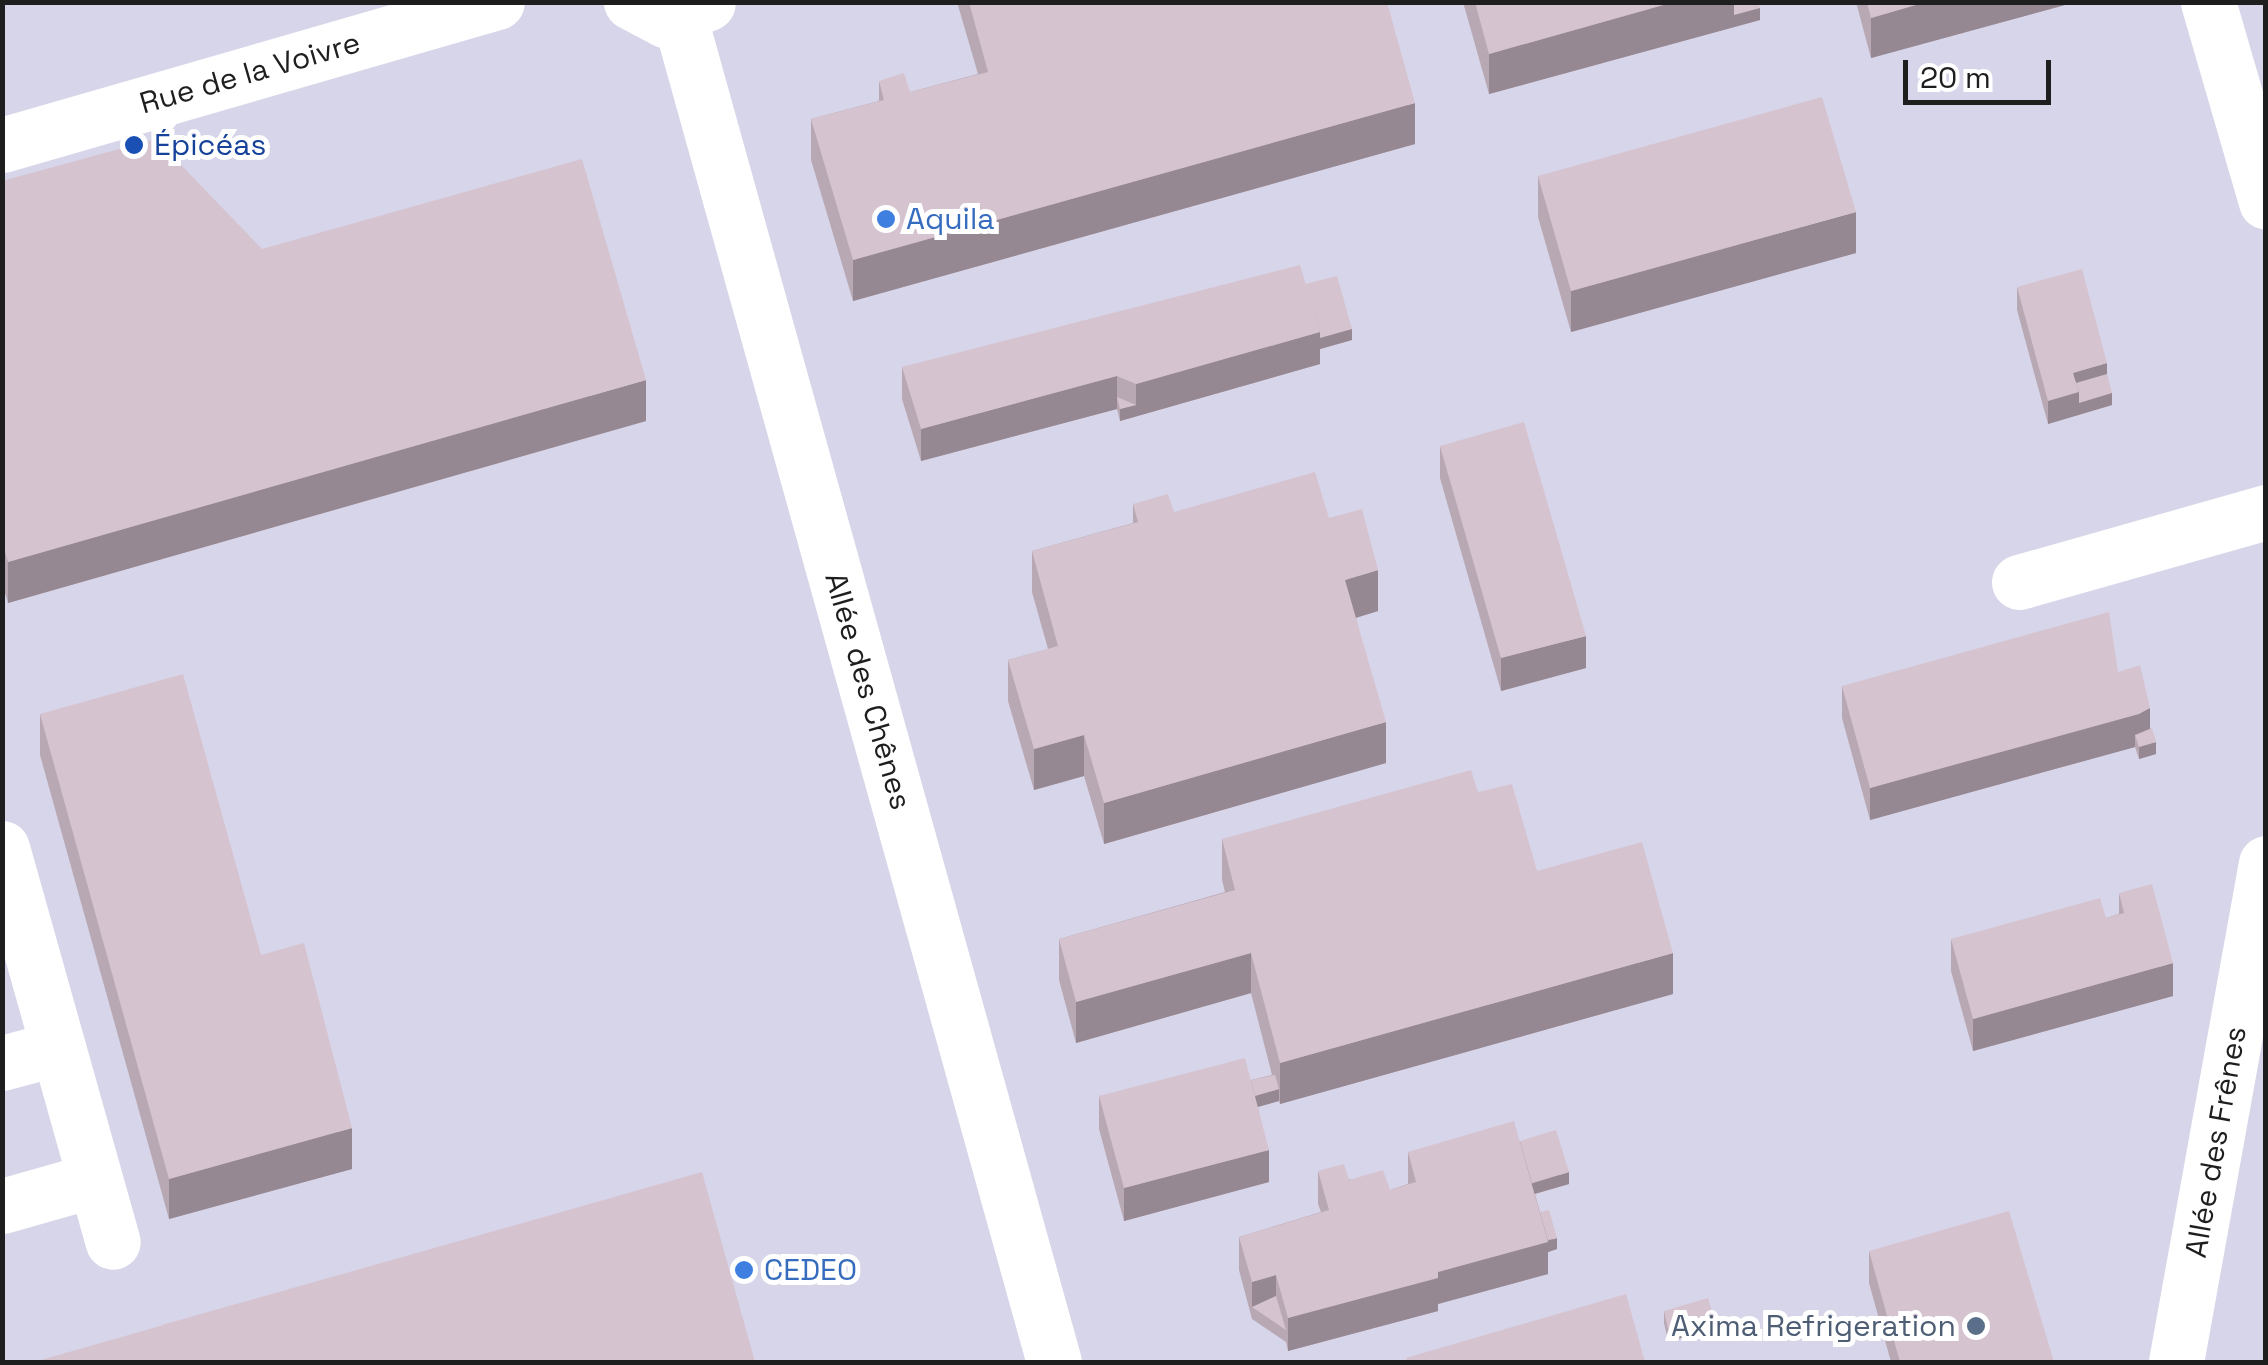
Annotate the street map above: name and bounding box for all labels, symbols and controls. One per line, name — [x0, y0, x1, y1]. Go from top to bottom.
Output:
street label: Rue de la Voivre — [135, 24, 365, 122]
scale bar — [1908, 40, 2056, 102]
text: 20 m — [1920, 58, 1991, 97]
place label: Épicéas — [154, 127, 266, 163]
marker: Épicéas — [123, 134, 145, 156]
place label: Aquila — [906, 201, 995, 237]
marker: Aquila — [875, 208, 897, 230]
street label: Allée des Chênes — [817, 568, 919, 814]
street label: Allée des Frênes — [2178, 1024, 2254, 1260]
place label: CEDEO — [764, 1252, 857, 1288]
marker: CEDEO — [733, 1259, 755, 1281]
place label: Axima Refrigeration — [1671, 1308, 1956, 1344]
marker: Axima Refrigeration — [1965, 1315, 1987, 1337]

